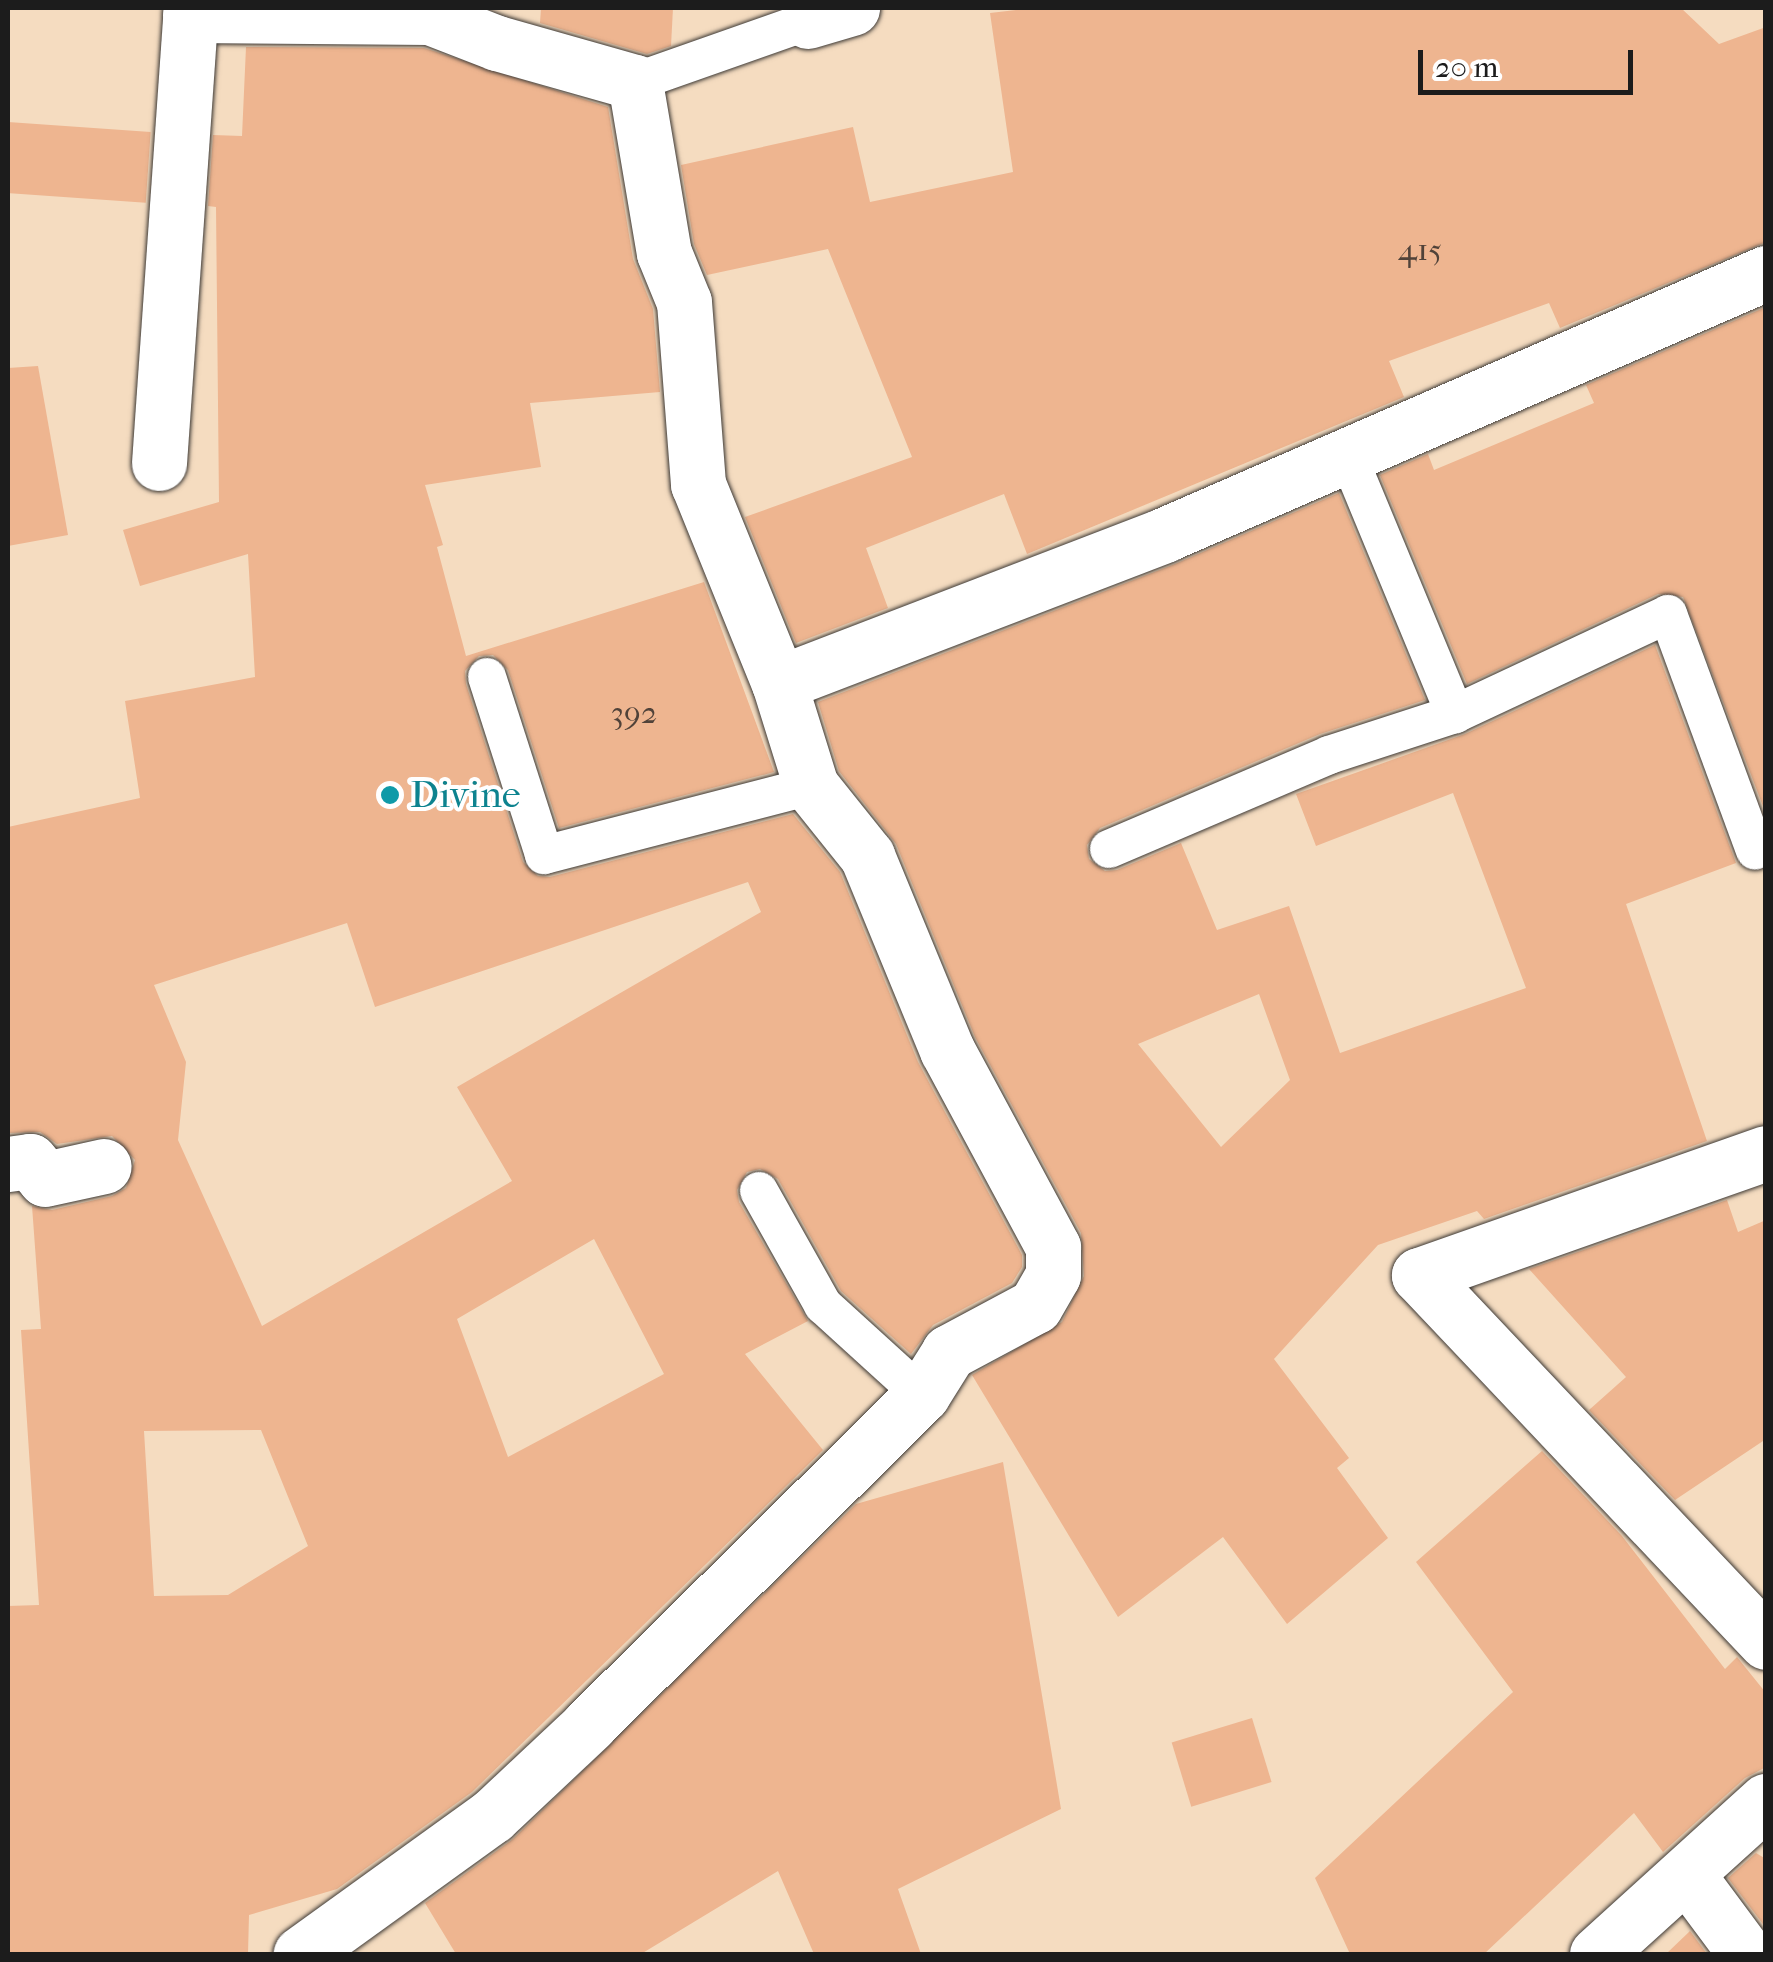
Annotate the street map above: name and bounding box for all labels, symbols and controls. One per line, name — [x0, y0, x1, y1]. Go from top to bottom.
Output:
scale bar — [1423, 30, 1638, 92]
text: 20 m — [1435, 50, 1498, 85]
house number: 415 — [1398, 231, 1442, 269]
house number: 392 — [611, 694, 657, 732]
place label: Divine — [410, 772, 521, 818]
marker: Divine — [379, 784, 401, 806]

